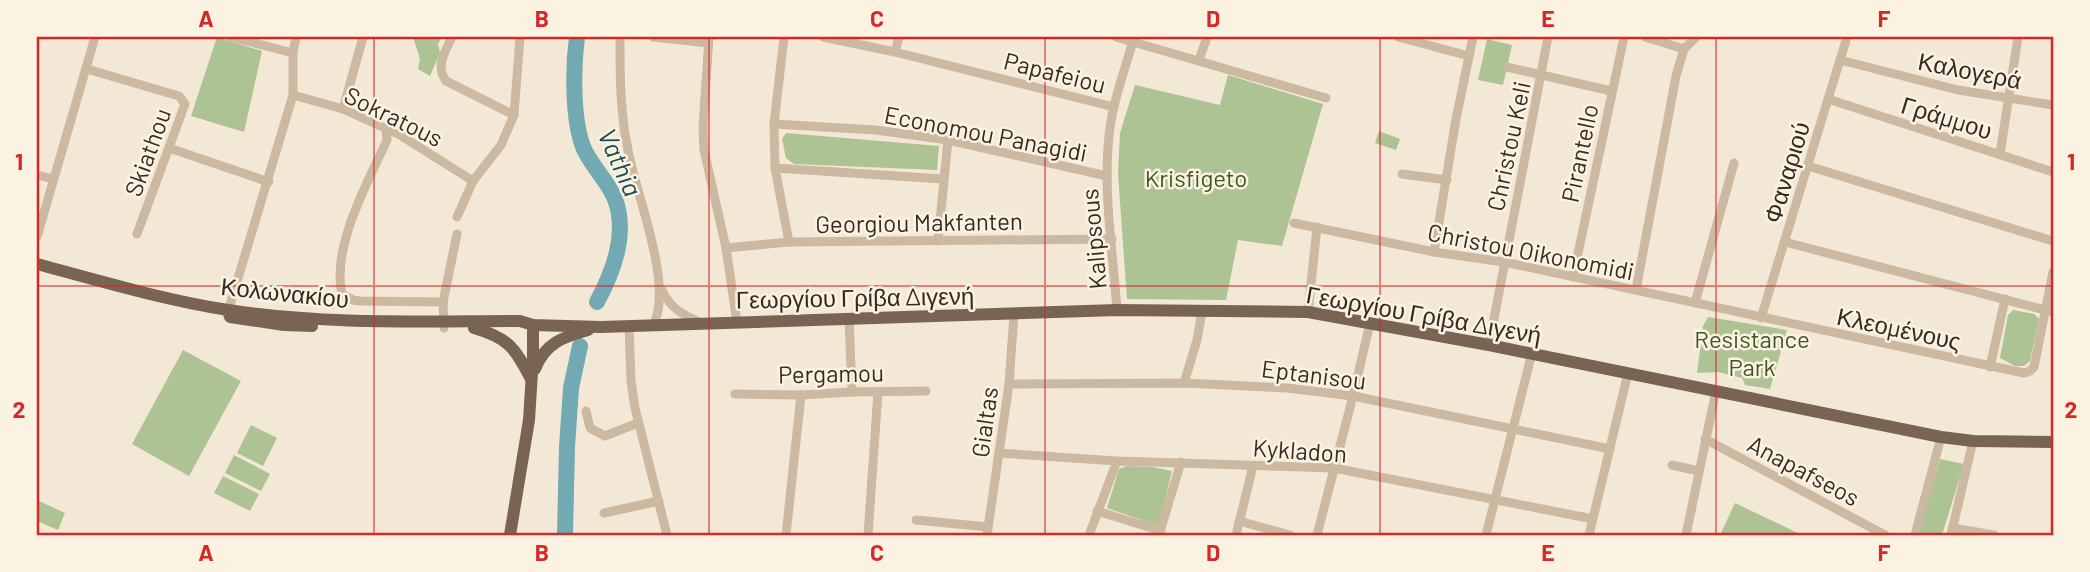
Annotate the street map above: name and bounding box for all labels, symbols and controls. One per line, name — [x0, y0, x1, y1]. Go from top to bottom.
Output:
text: A — [198, 4, 214, 32]
text: B — [535, 4, 549, 32]
text: C — [870, 4, 884, 32]
text: D — [1206, 4, 1220, 32]
text: E — [1541, 4, 1555, 32]
text: F — [1878, 4, 1891, 32]
street label: Papafeiou — [1001, 45, 1109, 99]
street label: Καλογερά — [1916, 46, 2024, 94]
street label: Christou Keli — [1480, 79, 1536, 213]
street label: Sokratous — [340, 80, 448, 152]
street label: Γράμμου — [1898, 89, 1996, 145]
street label: Economou Panagidi — [882, 99, 1090, 167]
street label: Pirantello — [1554, 101, 1604, 205]
street label: Skiathou — [118, 104, 176, 200]
street label: Φαναριού — [1757, 118, 1815, 226]
water label: Vathia — [593, 123, 649, 201]
text: 1 — [15, 147, 23, 175]
text: 1 — [2067, 147, 2075, 175]
park label: Krisfigeto — [1145, 163, 1247, 192]
street label: Kalipsous — [1074, 187, 1112, 291]
street label: Georgiou Makfanten — [815, 206, 1023, 238]
street label: Christou Oikonomidi — [1425, 217, 1637, 285]
street label: Κολωνακίου — [220, 271, 350, 313]
street label: Γεωργίου Γρίβα Διγενή — [1304, 279, 1544, 349]
street label: Γεωργίου Γρίβα Διγενή — [736, 280, 974, 314]
street label: Κλεομένους — [1834, 301, 1964, 355]
park label: Resistance Park — [1694, 324, 1810, 381]
street label: Eptanisou — [1260, 353, 1368, 395]
street label: Pergamou — [778, 358, 884, 388]
street label: Gialtas — [965, 385, 1003, 459]
text: 2 — [13, 395, 25, 423]
text: 2 — [2065, 395, 2077, 423]
street label: Anapafseos — [1743, 428, 1865, 512]
street label: Kykladon — [1252, 432, 1348, 468]
text: A — [198, 538, 214, 566]
text: B — [535, 538, 549, 566]
text: C — [870, 538, 884, 566]
text: D — [1206, 538, 1220, 566]
text: E — [1541, 538, 1555, 566]
text: F — [1878, 538, 1891, 566]

